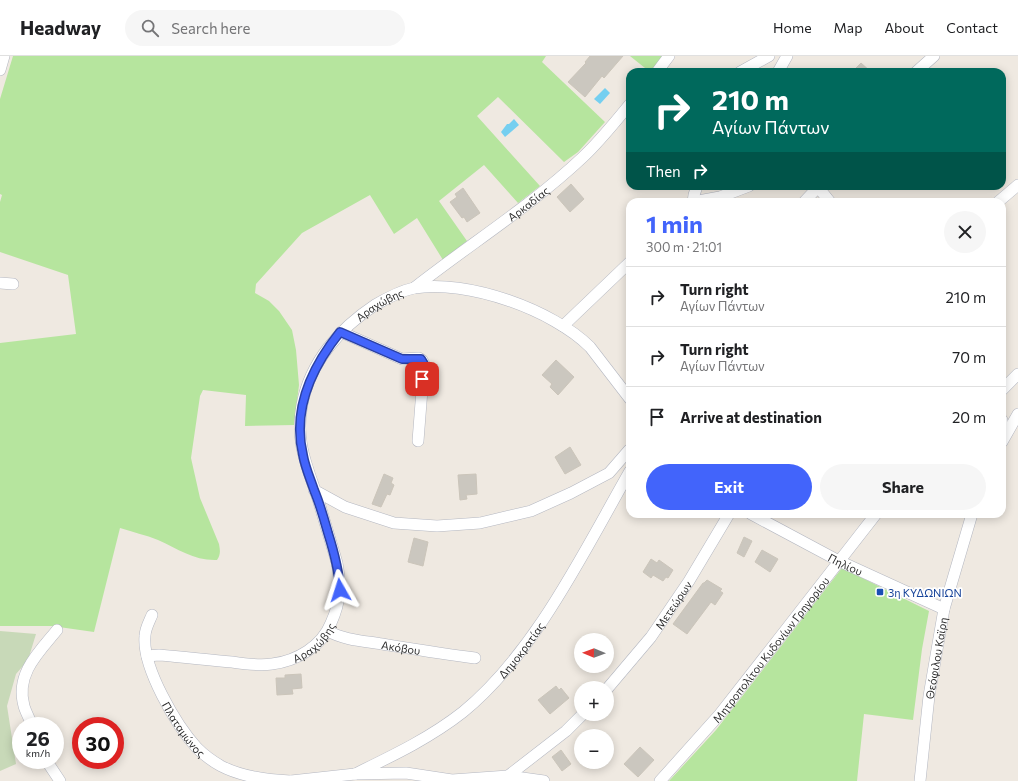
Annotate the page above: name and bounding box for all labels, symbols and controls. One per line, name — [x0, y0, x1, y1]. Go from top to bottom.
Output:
search box — [125, 10, 405, 46]
text: Headway — [20, 16, 101, 39]
icon: search — [139, 17, 161, 39]
text: Search here — [171, 19, 251, 37]
text: Home — [773, 19, 812, 36]
text: Map — [834, 19, 862, 36]
text: About — [884, 19, 924, 36]
text: Contact — [946, 19, 998, 36]
text: 210 m — [712, 82, 789, 116]
icon: right — [646, 84, 698, 136]
text: Αγίων Πάντων — [712, 116, 829, 138]
icon: right — [689, 160, 711, 182]
text: Then — [646, 162, 681, 180]
street label: Αρκαδίας — [505, 183, 551, 223]
text: 1 min — [646, 209, 703, 238]
button: close — [944, 211, 986, 253]
text: 300 m · 21:01 — [646, 239, 722, 255]
text: Turn right — [680, 280, 749, 298]
street label: Αραχώβης — [353, 285, 405, 323]
icon: right — [646, 286, 668, 308]
text: 210 m — [946, 288, 986, 306]
text: Αγίων Πάντων — [680, 298, 765, 314]
text: Turn right — [680, 340, 749, 358]
icon: right — [646, 346, 668, 368]
text: 70 m — [952, 348, 986, 366]
text: Αγίων Πάντων — [680, 358, 765, 374]
pin — [405, 362, 439, 396]
icon: arrive — [411, 368, 433, 390]
icon: arrive — [646, 406, 668, 428]
text: Arrive at destination — [680, 408, 822, 426]
text: 20 m — [952, 408, 986, 426]
button: Exit — [646, 464, 812, 510]
button: Share — [820, 464, 986, 510]
street label: Πηλίου — [826, 550, 865, 577]
position arrow — [319, 569, 361, 611]
street label: Μητροπολίτου Κυδονίων Γρηγορίου — [709, 574, 831, 725]
street label: Μετεώρων — [652, 578, 694, 631]
place label: 3η ΚΥΔΩΝΙΩΝ — [888, 586, 962, 599]
marker: 3η ΚΥΔΩΝΙΩΝ — [875, 587, 885, 597]
street label: Θεόφιλου Καϊρη — [922, 616, 949, 700]
street label: Δημοκρατίας — [495, 619, 546, 680]
street label: Αραχώβης — [290, 620, 337, 665]
north arrow — [574, 633, 614, 673]
map controls — [574, 633, 614, 769]
street label: Ακόβου — [381, 638, 421, 657]
button: + — [574, 681, 614, 721]
street label: Πλαταμώνος — [160, 699, 208, 759]
speed limit sign: 30 — [72, 717, 124, 769]
text: 26 — [26, 726, 50, 750]
button: − — [574, 729, 614, 769]
text: km/h — [26, 747, 50, 759]

